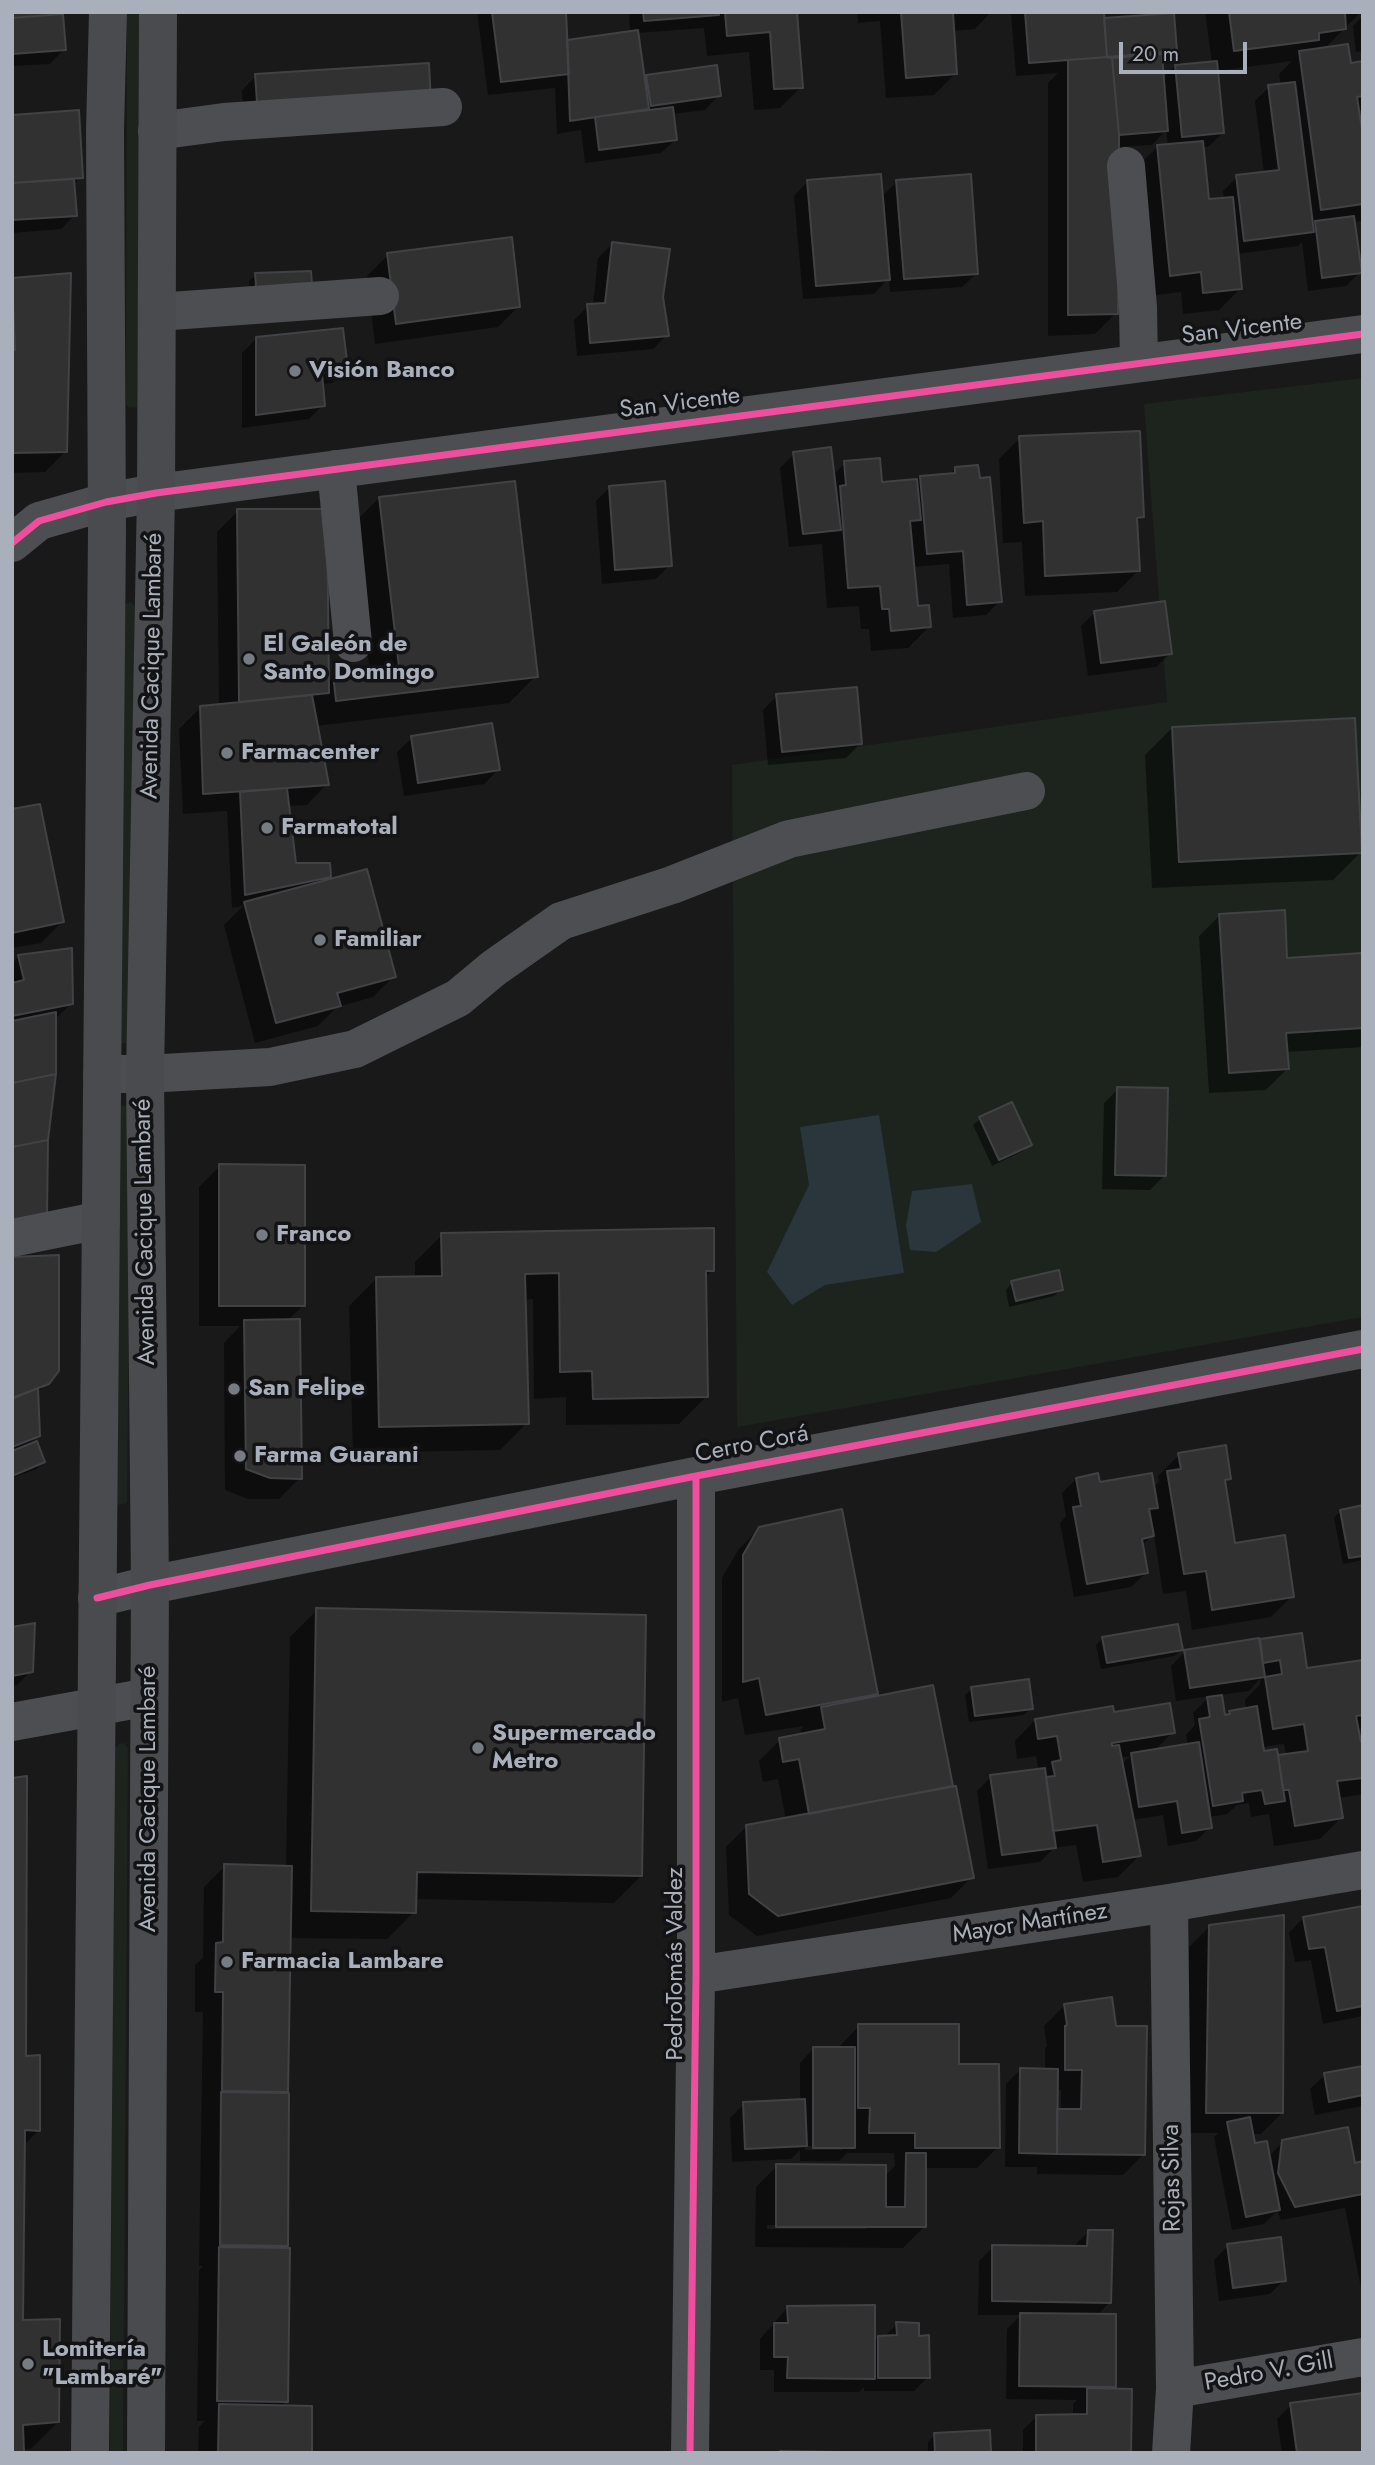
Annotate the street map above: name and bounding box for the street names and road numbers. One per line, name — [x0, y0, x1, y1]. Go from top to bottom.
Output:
street label: San Vicente — [1180, 308, 1304, 352]
street label: San Vicente — [618, 382, 742, 426]
street label: Avenida Cacique Lambaré — [136, 533, 170, 799]
street label: Avenida Cacique Lambaré — [129, 1099, 163, 1365]
street label: Cerro Corá — [693, 1420, 811, 1470]
street label: Avenida Cacique Lambaré — [135, 1666, 163, 1932]
street label: PedroTomás Valdez — [662, 1867, 690, 2061]
street label: Mayor Martínez — [950, 1898, 1110, 1950]
street label: Rojas Silva — [1158, 2124, 1188, 2232]
street label: Pedro V. Gill — [1202, 2347, 1336, 2399]

